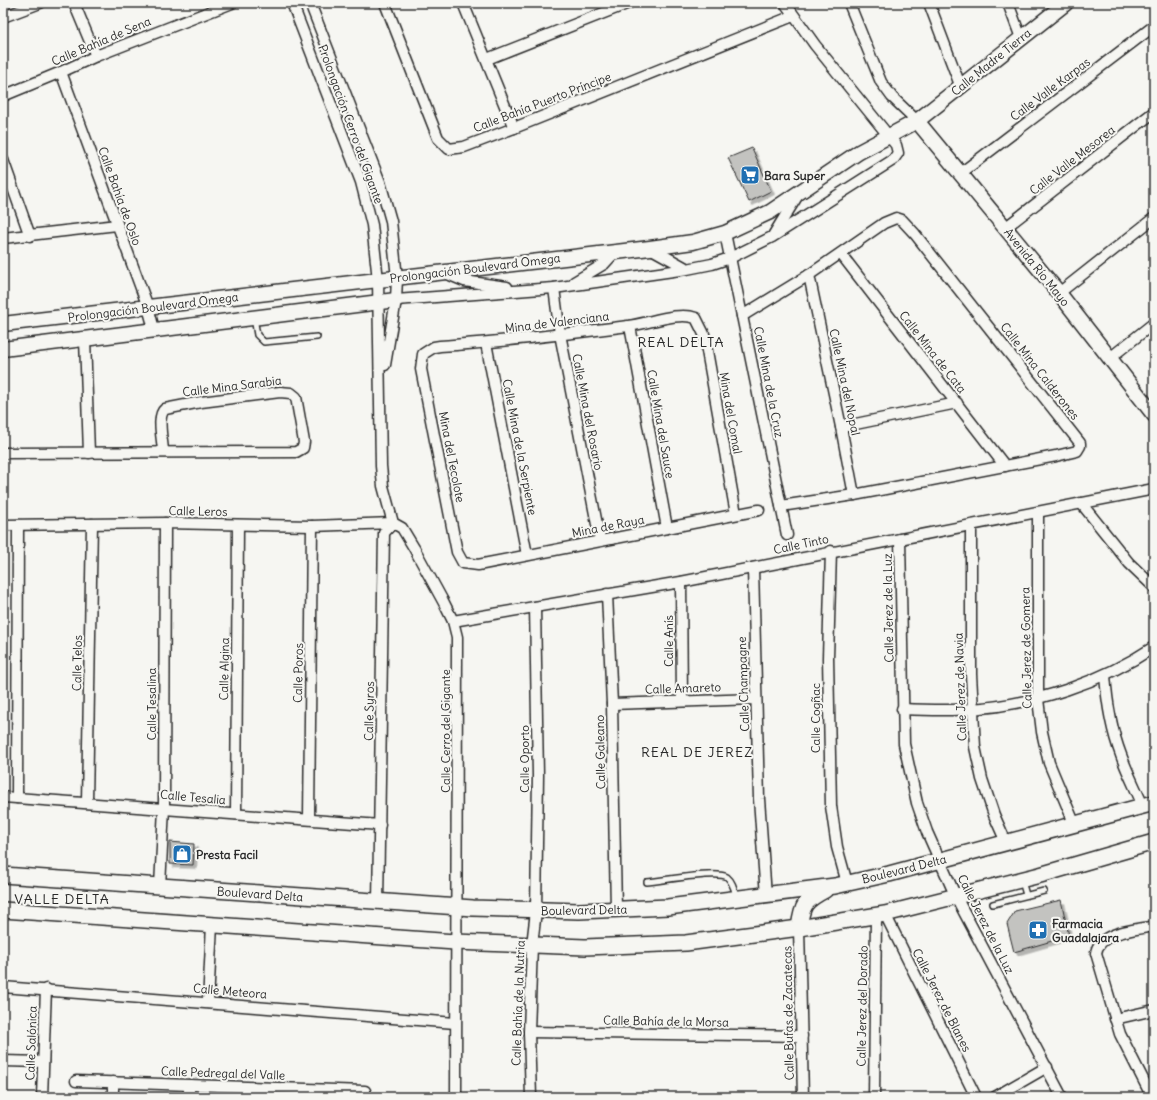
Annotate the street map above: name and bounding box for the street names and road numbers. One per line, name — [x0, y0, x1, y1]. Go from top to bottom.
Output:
street label: Calle Bahía de Sena — [49, 13, 153, 69]
street label: Calle Madre Tierra — [948, 25, 1034, 99]
street label: Prolongación Cerro del Gigante — [315, 42, 387, 206]
street label: Calle Valle Karpas — [1007, 54, 1093, 124]
street label: Calle Bahía Puerto Príncipe — [471, 69, 613, 135]
street label: Calle Valle Mesorea — [1026, 122, 1118, 198]
street label: Calle Bahía de Oslo — [95, 145, 145, 248]
street label: Avenida Río Mayo — [1001, 225, 1073, 309]
street label: Prolongación Boulevard Omega — [389, 250, 561, 286]
street label: Prolongación Boulevard Omega — [67, 289, 239, 325]
street label: Mina de Valenciana — [504, 308, 610, 336]
street label: Calle Mina de Cata — [896, 308, 970, 396]
street label: Calle Mina Calderones — [997, 319, 1083, 423]
street label: Calle Mina de la Cruz — [751, 325, 787, 439]
street label: Calle Mina del Nopal — [826, 327, 864, 437]
street label: Calle Mina del Rosario — [569, 352, 607, 472]
street label: Calle Mina del Sauce — [644, 368, 678, 480]
street label: Mina del Comal — [716, 371, 746, 455]
street label: Calle Mina Sarabia — [182, 372, 283, 400]
street label: Calle Mina de la Serpiente — [499, 378, 541, 516]
street label: Mina del Tecolote — [436, 410, 468, 504]
street label: Calle Leros — [168, 503, 228, 519]
street label: Mina de Raya — [571, 512, 646, 540]
street label: Calle Tinto — [772, 531, 830, 557]
street label: Calle Jerez de la Luz — [880, 553, 896, 663]
street label: Calle Jerez de Gomera — [1017, 587, 1035, 709]
street label: Calle Anís — [661, 615, 676, 667]
street label: Calle Jerez de Navia — [951, 633, 969, 741]
street label: Calle Telos — [69, 635, 85, 691]
street label: Calle Champagne — [734, 636, 752, 732]
street label: Calle Algina — [216, 637, 232, 701]
street label: Calle Poros — [290, 643, 306, 703]
street label: Calle Tesalina — [144, 667, 159, 740]
street label: Calle Cerro del Gigante — [438, 669, 453, 793]
street label: Calle Amareto — [645, 679, 722, 697]
street label: Calle Syros — [361, 681, 377, 741]
street label: Calle Cogñac — [808, 683, 823, 753]
street label: Calle Galeano — [592, 714, 608, 789]
street label: Calle Oporto — [517, 725, 532, 793]
street label: Calle Tesalia — [160, 787, 227, 807]
street label: Boulevard Delta — [860, 851, 948, 887]
street label: Calle Jerez de la Luz — [954, 872, 1018, 976]
street label: Boulevard Delta — [216, 883, 304, 905]
street label: Boulevard Delta — [541, 902, 628, 918]
street label: Calle Bahía de la Nutria — [508, 940, 528, 1066]
street label: Calle Jerez del Dorado — [853, 945, 871, 1067]
street label: Calle Bufas de Zacatecas — [779, 946, 797, 1080]
street label: Calle Jerez de Blanes — [909, 946, 975, 1054]
street label: Calle Meteora — [192, 980, 268, 1002]
street label: Calle Salónica — [22, 1005, 40, 1081]
street label: Calle Bahía de la Morsa — [603, 1012, 729, 1030]
street label: Calle Pedregal del Valle — [161, 1063, 285, 1083]

